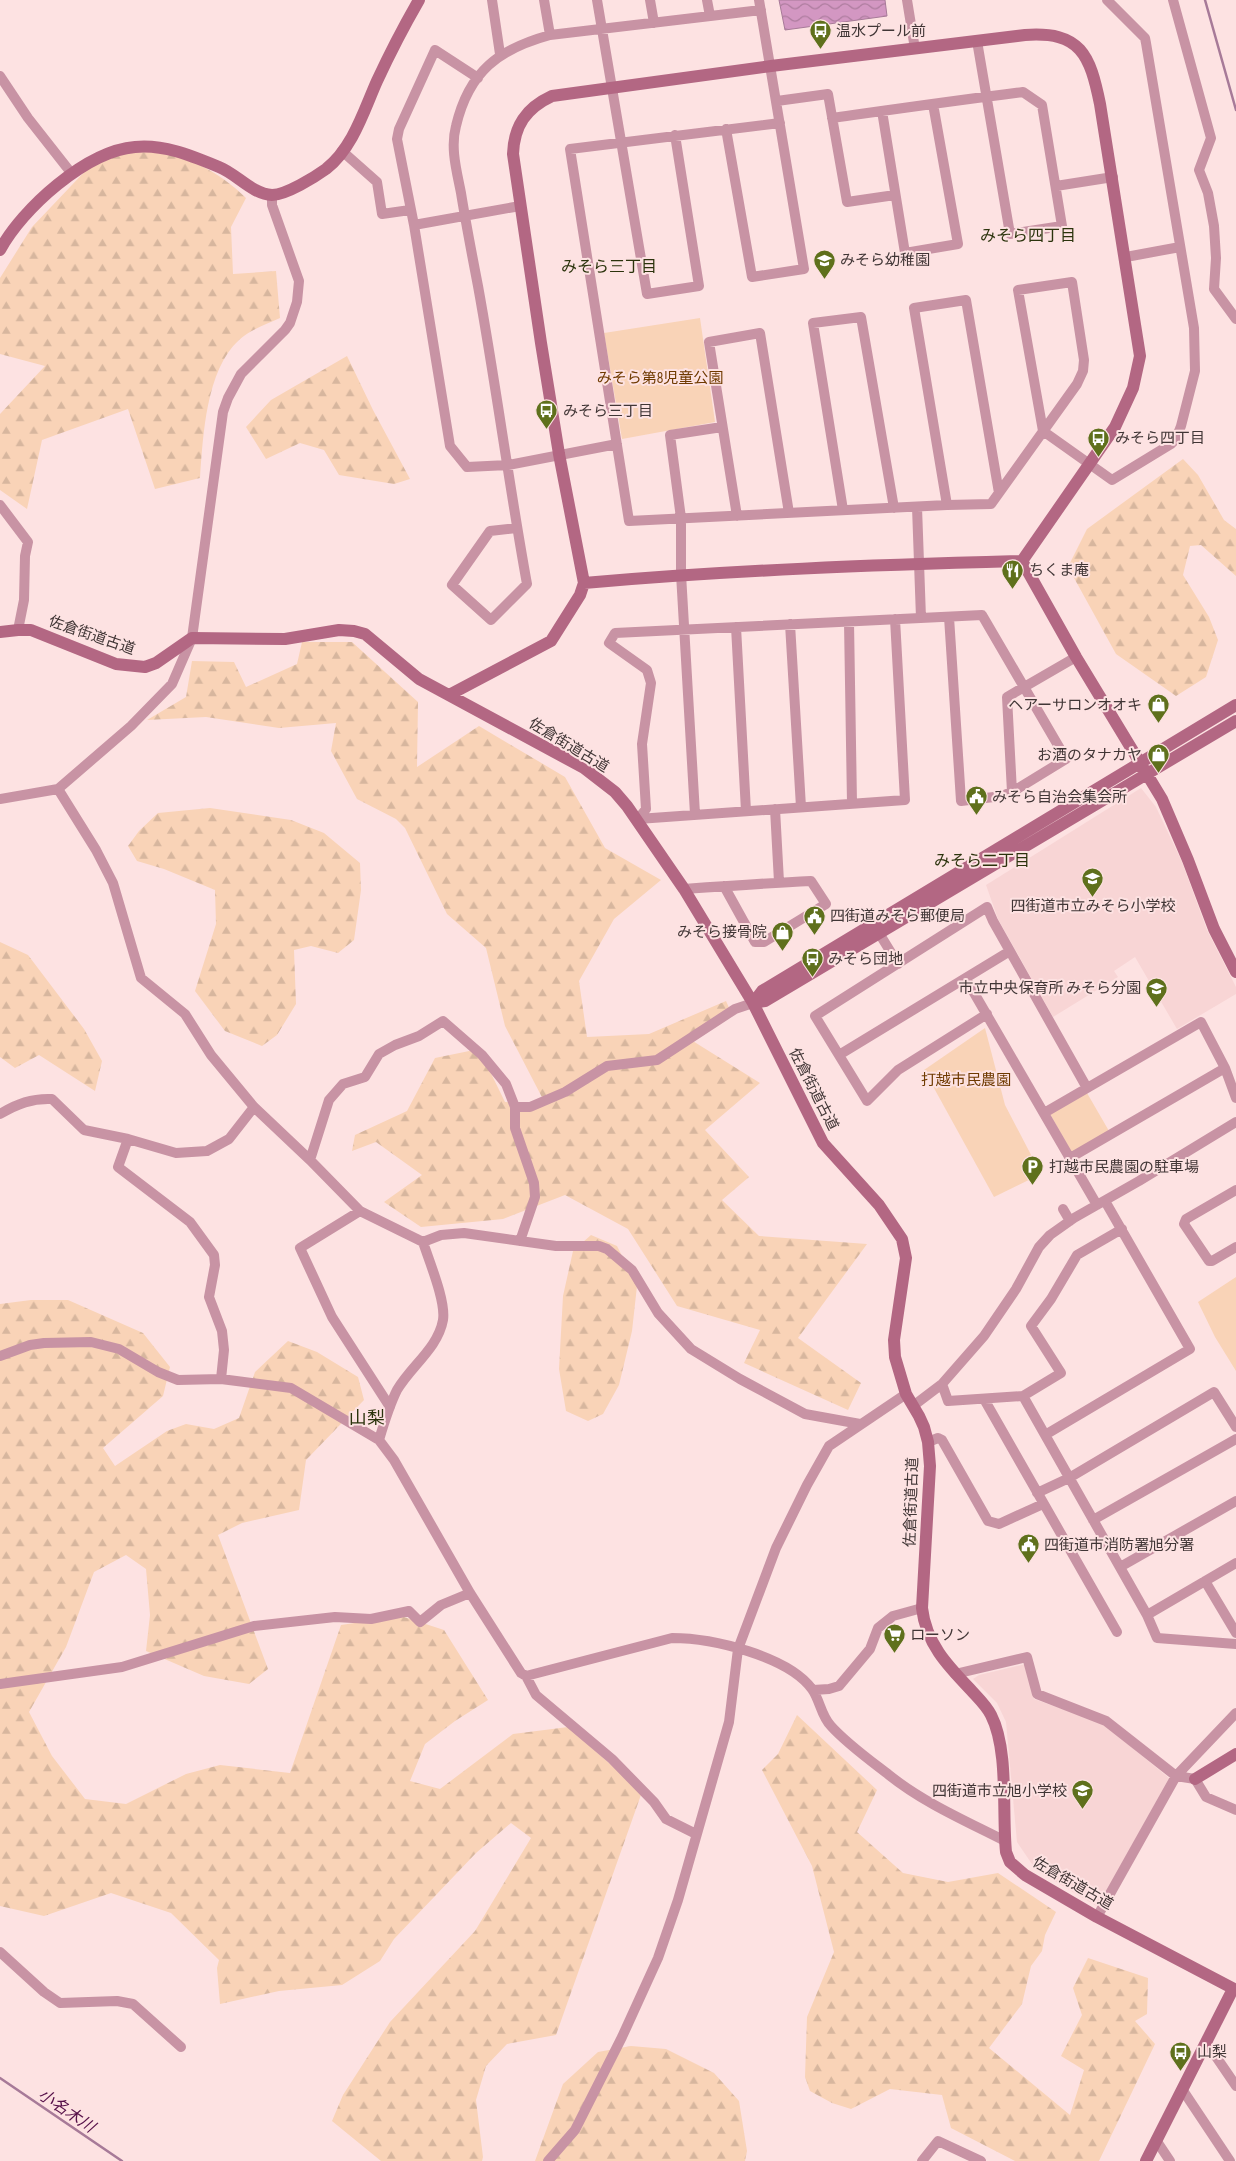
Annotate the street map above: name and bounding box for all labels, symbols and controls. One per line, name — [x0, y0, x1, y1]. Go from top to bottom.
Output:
bus stop icon: 温水プール前 — [808, 19, 832, 50]
place label: 温水プール前 — [836, 22, 926, 41]
district label: みそら四丁目 — [980, 227, 1076, 246]
school or university icon: みそら幼稚園 — [812, 248, 836, 279]
place label: みそら幼稚園 — [840, 251, 930, 270]
district label: みそら三丁目 — [561, 258, 657, 277]
park label: みそら第8児童公園 — [597, 369, 723, 388]
bus stop icon: みそら三丁目 — [535, 399, 559, 430]
place label: みそら三丁目 — [563, 402, 653, 421]
bus stop icon: みそら四丁目 — [1087, 426, 1111, 457]
place label: みそら四丁目 — [1115, 429, 1205, 448]
restaurant icon: ちくま庵 — [1001, 558, 1025, 589]
place label: ちくま庵 — [1029, 561, 1089, 580]
street label: 佐倉街道古道 — [46, 612, 137, 659]
shop icon: ヘアーサロンオオキ — [1146, 693, 1170, 724]
place label: ヘアーサロンオオキ — [1008, 696, 1142, 715]
street label: 佐倉街道古道 — [525, 714, 612, 777]
shop icon: お酒のタナカヤ — [1146, 743, 1170, 774]
place label: お酒のタナカヤ — [1037, 746, 1142, 765]
public building icon: みそら自治会集会所 — [964, 785, 988, 816]
place label: みそら自治会集会所 — [992, 788, 1127, 807]
district label: みそら二丁目 — [934, 852, 1030, 871]
school or university icon: 四街道市立みそら小学校 — [1081, 866, 1105, 897]
place label: 四街道市立みそら小学校 — [1010, 897, 1176, 916]
public building icon: 四街道みそら郵便局 — [802, 904, 826, 935]
place label: 四街道みそら郵便局 — [830, 907, 965, 926]
shop icon: みそら接骨院 — [771, 920, 795, 951]
place label: みそら接骨院 — [677, 923, 767, 942]
bus stop icon: みそら団地 — [800, 947, 824, 978]
place label: みそら団地 — [828, 950, 903, 969]
school or university icon: 市立中央保育所 みそら分園 — [1145, 976, 1169, 1007]
place label: 市立中央保育所 みそら分園 — [959, 979, 1141, 998]
street label: 佐倉街道古道 — [785, 1045, 842, 1134]
park label: 打越市民農園 — [921, 1071, 1011, 1090]
parking icon: 打越市民農園の駐車場 — [1021, 1155, 1045, 1186]
place label: 打越市民農園の駐車場 — [1049, 1158, 1199, 1177]
district label: 山梨 — [349, 1408, 385, 1429]
street label: 佐倉街道古道 — [900, 1457, 923, 1547]
public building icon: 四街道市消防署旭分署 — [1016, 1533, 1040, 1564]
place label: 四街道市消防署旭分署 — [1044, 1536, 1194, 1555]
supermarket icon: ローソン — [882, 1623, 906, 1654]
place label: ローソン — [910, 1626, 970, 1645]
school or university icon: 四街道市立旭小学校 — [1071, 1779, 1095, 1810]
place label: 四街道市立旭小学校 — [932, 1782, 1067, 1801]
street label: 佐倉街道古道 — [1029, 1853, 1116, 1914]
bus stop icon: 山梨 — [1169, 2040, 1193, 2071]
place label: 山梨 — [1197, 2043, 1227, 2062]
water label: 小名木川 — [34, 2085, 100, 2138]

